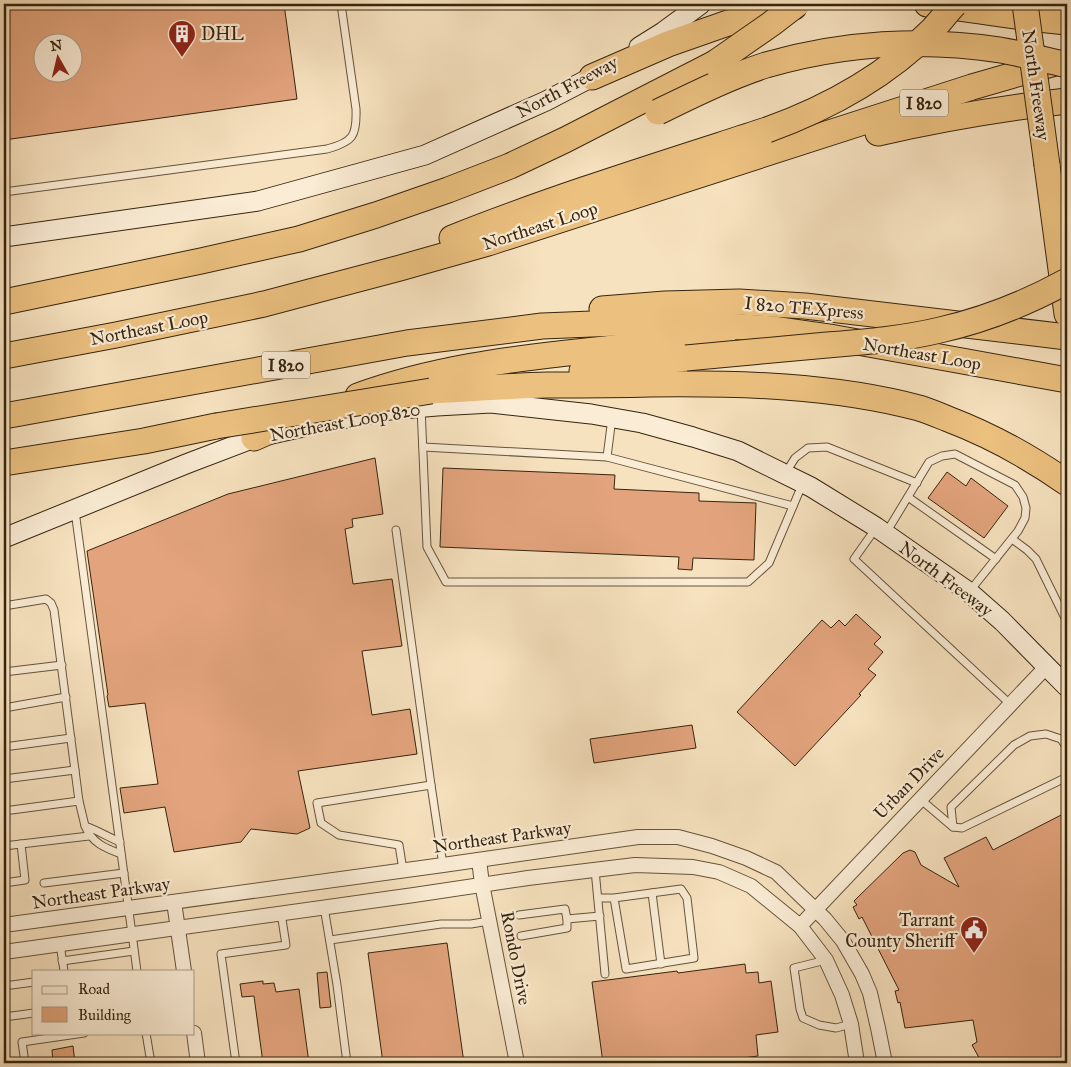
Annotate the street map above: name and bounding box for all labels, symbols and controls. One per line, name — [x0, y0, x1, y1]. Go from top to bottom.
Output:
building icon: DHL — [167, 19, 197, 58]
place label: DHL — [201, 23, 245, 45]
street label: North Freeway — [1017, 28, 1055, 142]
north arrow — [32, 32, 82, 82]
text: N — [49, 36, 63, 55]
street label: North Freeway — [513, 51, 622, 123]
road number: I 820 — [900, 90, 948, 116]
street label: Northeast Loop — [480, 197, 600, 255]
street label: I 820 TEXpress — [744, 292, 864, 324]
street label: Northeast Loop — [88, 306, 210, 350]
street label: Northeast Loop — [861, 333, 983, 375]
road number: I 820 — [262, 352, 310, 378]
street label: Northeast Loop 820 — [268, 398, 422, 446]
street label: North Freeway — [895, 537, 998, 622]
street label: Urban Drive — [869, 742, 949, 824]
street label: Northeast Parkway — [432, 816, 573, 858]
street label: Northeast Parkway — [31, 872, 172, 914]
street label: Rondo Drive — [496, 909, 536, 1007]
place label: Tarrant County Sheriff — [845, 909, 958, 952]
public building icon: Tarrant County Sheriff — [959, 915, 989, 954]
legend — [32, 970, 195, 1034]
text: Road — [78, 980, 110, 998]
text: Building — [78, 1006, 132, 1024]

